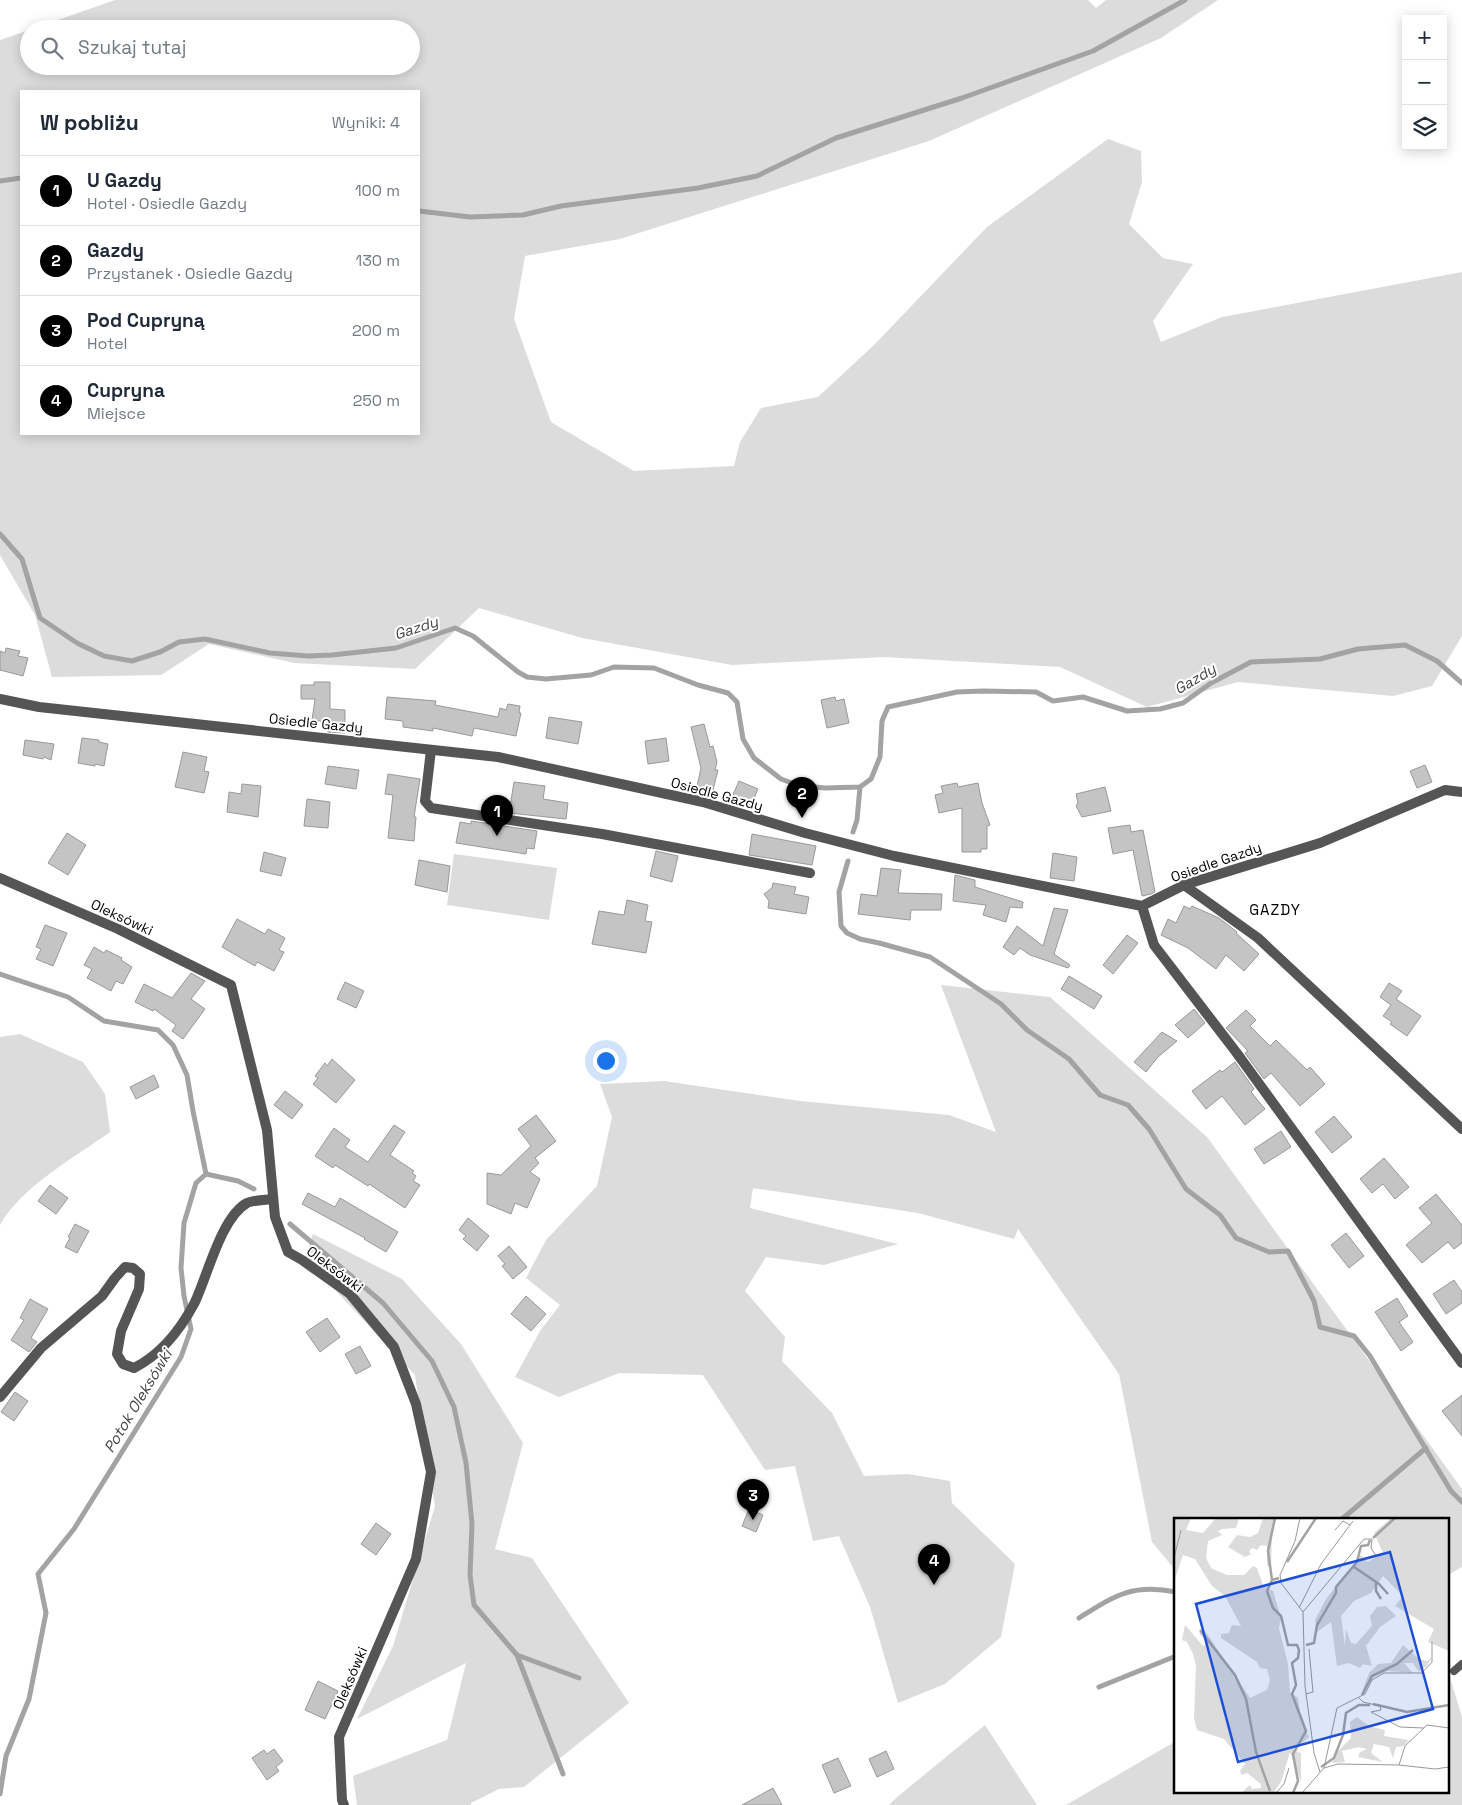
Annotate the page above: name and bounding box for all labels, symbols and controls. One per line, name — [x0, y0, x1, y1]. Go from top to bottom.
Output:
map controls — [1402, 15, 1447, 150]
button: + — [1402, 15, 1447, 60]
search box — [20, 20, 420, 75]
icon: search — [38, 34, 66, 62]
text: Szukaj tutaj — [78, 35, 186, 60]
button: − — [1402, 60, 1447, 105]
button: layers — [1402, 105, 1447, 150]
text: W pobliżu — [40, 109, 139, 136]
text: Wyniki: 4 — [332, 112, 400, 133]
text: U Gazdy — [87, 168, 162, 193]
text: 1 — [52, 180, 60, 201]
text: 100 m — [355, 180, 400, 201]
text: Hotel · Osiedle Gazdy — [87, 193, 247, 214]
text: Gazdy — [87, 238, 144, 263]
text: 2 — [51, 250, 61, 271]
text: 130 m — [356, 250, 400, 271]
text: Przystanek · Osiedle Gazdy — [87, 263, 293, 284]
text: Pod Cupryną — [87, 308, 205, 333]
text: 3 — [51, 320, 61, 341]
text: 200 m — [352, 320, 400, 341]
text: Hotel — [87, 333, 128, 354]
text: Cupryna — [87, 378, 165, 403]
text: 4 — [51, 390, 61, 411]
text: 250 m — [353, 390, 400, 411]
text: Miejsce — [87, 403, 146, 424]
water label: Gazdy — [392, 611, 441, 643]
water label: Gazdy — [1171, 658, 1220, 698]
street label: Osiedle Gazdy — [268, 709, 364, 737]
street label: Osiedle Gazdy — [669, 773, 765, 815]
pin: 2 — [786, 777, 818, 818]
pin: 1 — [481, 795, 513, 836]
street label: Osiedle Gazdy — [1168, 838, 1264, 886]
street label: Oleksówki — [88, 895, 156, 939]
district label: GAZDY — [1249, 900, 1301, 919]
your location — [593, 1048, 619, 1074]
street label: Oleksówki — [303, 1242, 367, 1296]
water label: Potok Oleksówki — [99, 1344, 177, 1456]
pin: 3 — [737, 1479, 769, 1520]
inset map — [1174, 1518, 1450, 1792]
pin: 4 — [918, 1544, 950, 1585]
street label: Oleksówki — [329, 1644, 371, 1712]

